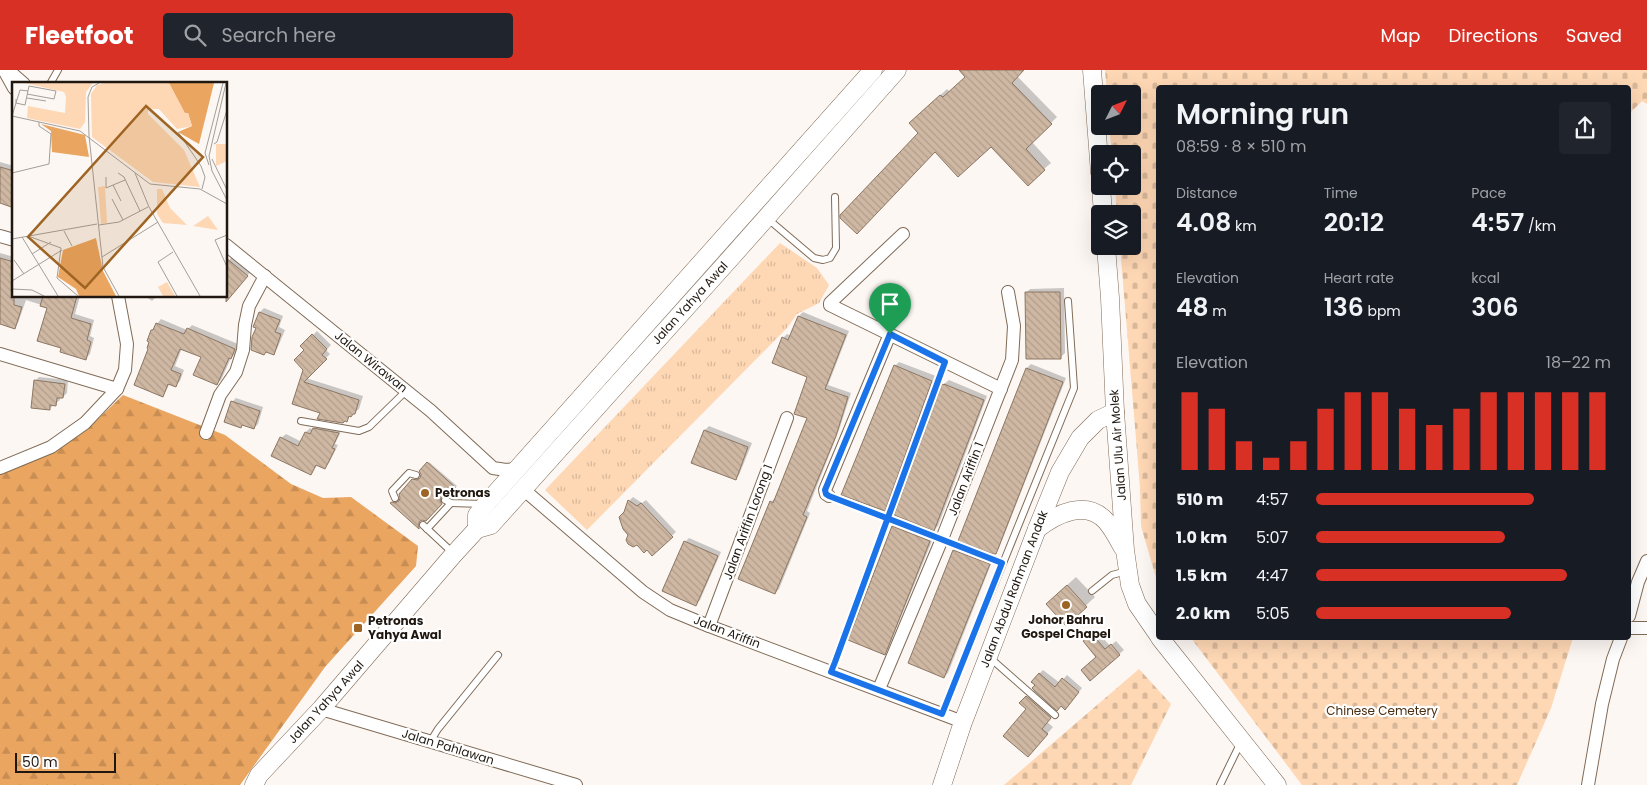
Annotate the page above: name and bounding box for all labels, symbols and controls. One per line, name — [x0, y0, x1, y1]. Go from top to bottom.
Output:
search box — [163, 13, 513, 58]
text: Fleetfoot — [25, 19, 133, 52]
icon: search — [181, 21, 209, 49]
text: Search here — [221, 22, 336, 49]
text: Map — [1381, 23, 1420, 48]
text: Directions — [1448, 23, 1538, 48]
text: Saved — [1566, 23, 1622, 48]
inset map — [12, 82, 228, 298]
north arrow — [1091, 85, 1141, 135]
map controls — [1091, 85, 1141, 255]
text: Morning run — [1176, 95, 1349, 134]
button: share — [1559, 102, 1611, 154]
text: 08:59 · 8 × 510 m — [1176, 135, 1307, 158]
button: locate — [1091, 145, 1141, 195]
text: Distance — [1176, 183, 1237, 203]
text: Time — [1324, 183, 1358, 203]
text: Pace — [1471, 183, 1506, 203]
button: layers — [1091, 205, 1141, 255]
text: 4.08 — [1176, 205, 1231, 240]
text: 20:12 — [1324, 205, 1384, 240]
text: 4:57 — [1471, 205, 1524, 240]
text: km — [1231, 216, 1257, 236]
text: /km — [1524, 216, 1556, 236]
street label: Jalan Yahya Awal — [648, 257, 732, 348]
text: Elevation — [1176, 268, 1239, 288]
text: Heart rate — [1324, 268, 1394, 288]
text: kcal — [1471, 268, 1500, 288]
pin — [869, 283, 911, 334]
icon: arrive — [876, 290, 904, 318]
text: 48 — [1176, 290, 1209, 325]
text: 136 — [1324, 290, 1364, 325]
text: 306 — [1471, 290, 1518, 325]
text: m — [1209, 301, 1227, 321]
text: bpm — [1364, 301, 1401, 321]
street label: Jalan Wirawan — [331, 327, 411, 396]
text: Elevation — [1176, 351, 1248, 374]
text: 18–22 m — [1546, 351, 1611, 374]
street label: Jalan Ulu Air Molek — [1105, 388, 1130, 501]
street label: Jalan Ariffin 1 — [944, 440, 987, 518]
street label: Jalan Ariffin Lorong 1 — [719, 462, 776, 582]
place label: Petronas — [435, 484, 491, 501]
marker: Petronas — [419, 487, 431, 499]
text: 510 m — [1176, 488, 1223, 511]
text: 4:57 — [1256, 488, 1288, 511]
street label: Jalan Abdul Rahman Andak — [976, 507, 1052, 670]
text: 1.0 km — [1176, 526, 1227, 549]
text: 5:07 — [1256, 526, 1288, 549]
text: 1.5 km — [1176, 564, 1227, 587]
text: 4:47 — [1256, 564, 1288, 587]
marker: Johor Bahru Gospel Chapel — [1060, 599, 1072, 611]
text: 2.0 km — [1176, 602, 1230, 625]
text: 5:05 — [1256, 602, 1290, 625]
street label: Jalan Ariffin — [691, 611, 763, 652]
place label: Johor Bahru Gospel Chapel — [1021, 611, 1111, 642]
place label: Petronas Yahya Awal — [368, 612, 442, 643]
marker: Petronas Yahya Awal — [352, 622, 364, 634]
street label: Jalan Yahya Awal — [284, 656, 368, 747]
park label: Chinese Cemetery — [1326, 702, 1438, 719]
street label: Jalan Pahlawan — [400, 724, 496, 769]
scale bar — [15, 750, 116, 773]
text: 50 m — [22, 752, 58, 772]

